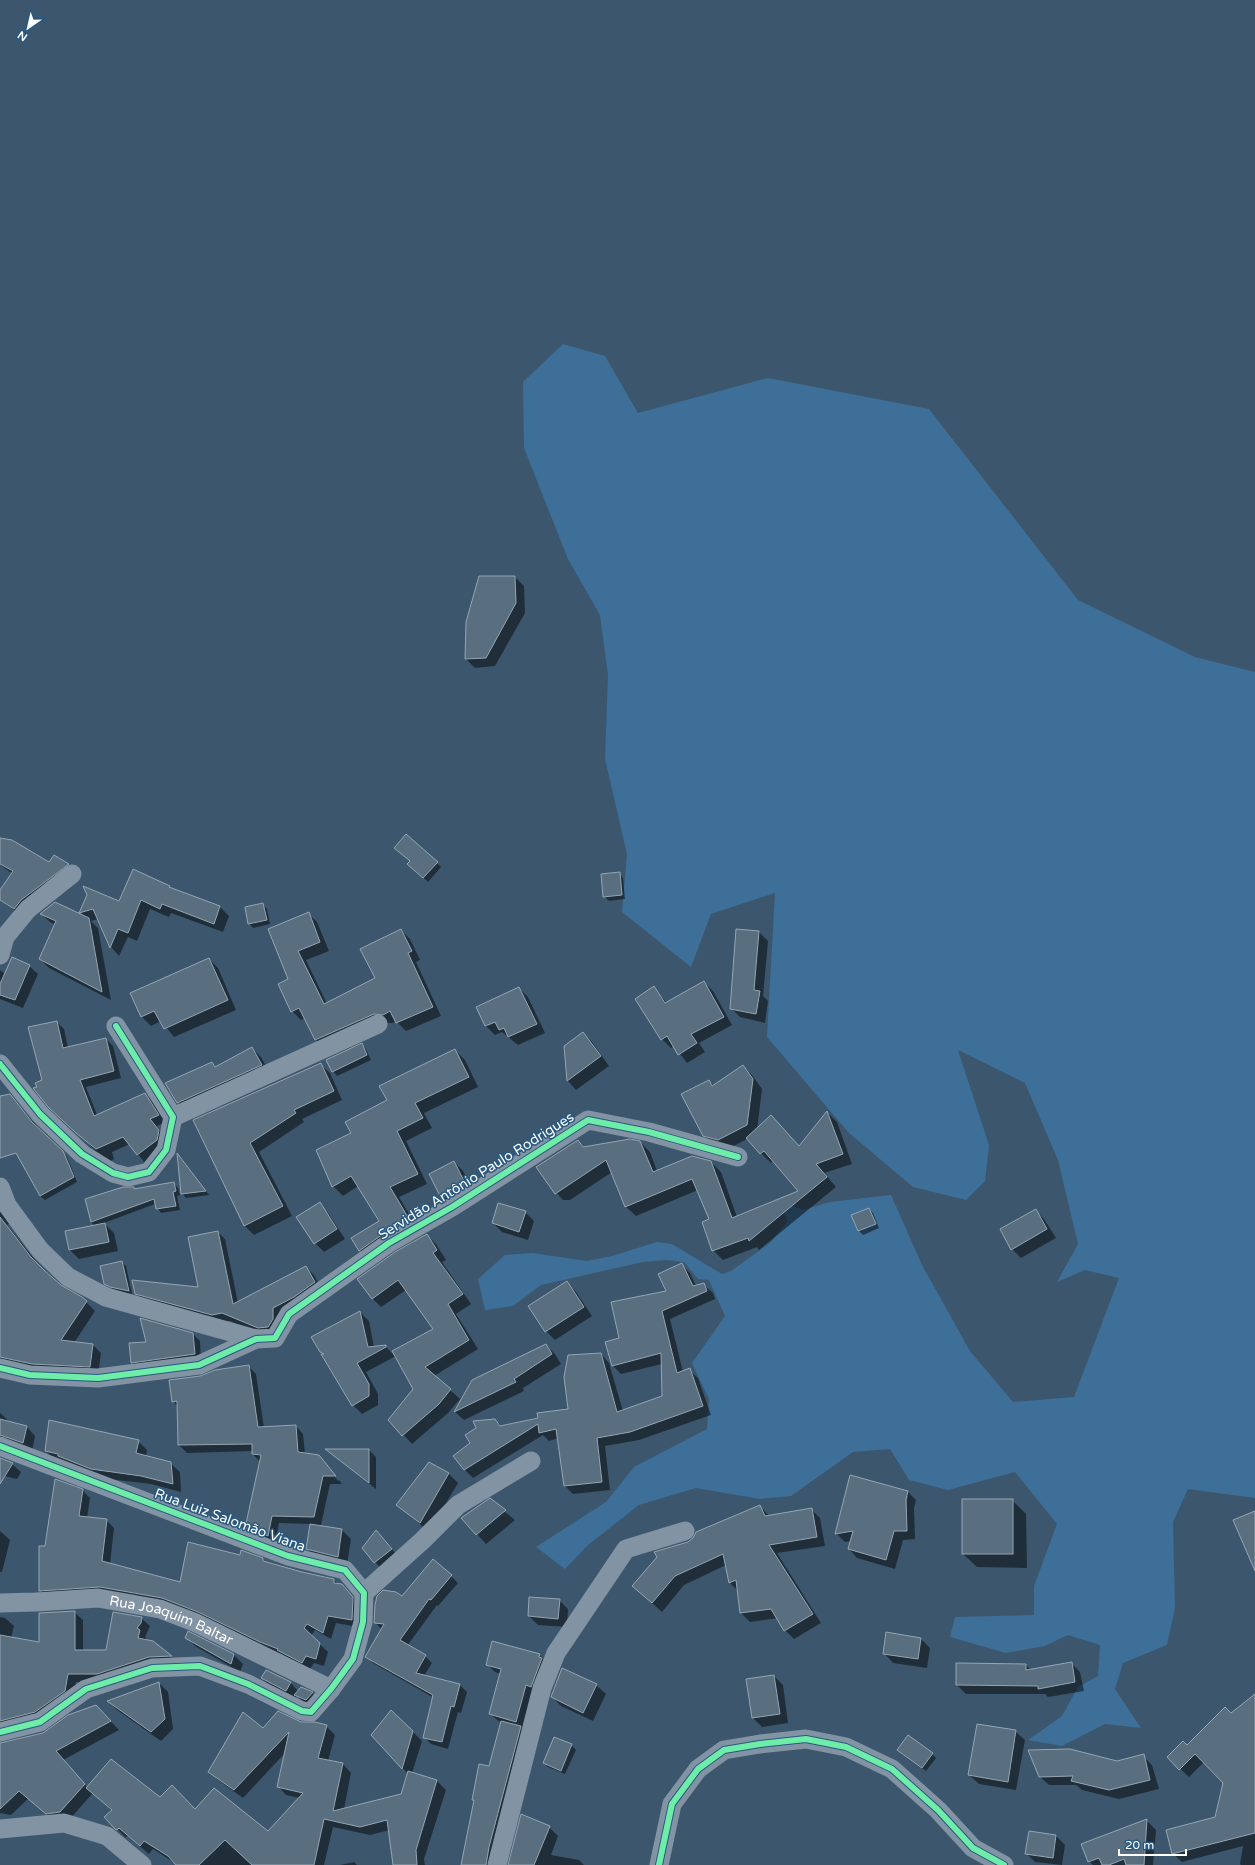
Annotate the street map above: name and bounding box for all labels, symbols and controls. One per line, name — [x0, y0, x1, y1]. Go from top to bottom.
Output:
north arrow — [8, 8, 48, 48]
text: N — [15, 28, 30, 44]
street label: Servidão Antônio Paulo Rodrigues — [375, 1108, 577, 1243]
street label: Rua Luiz Salomão Viana — [152, 1485, 308, 1555]
street label: Rua Joaquim Baltar — [108, 1592, 236, 1649]
scale bar — [1119, 1831, 1186, 1857]
text: 20 m — [1125, 1838, 1154, 1852]

